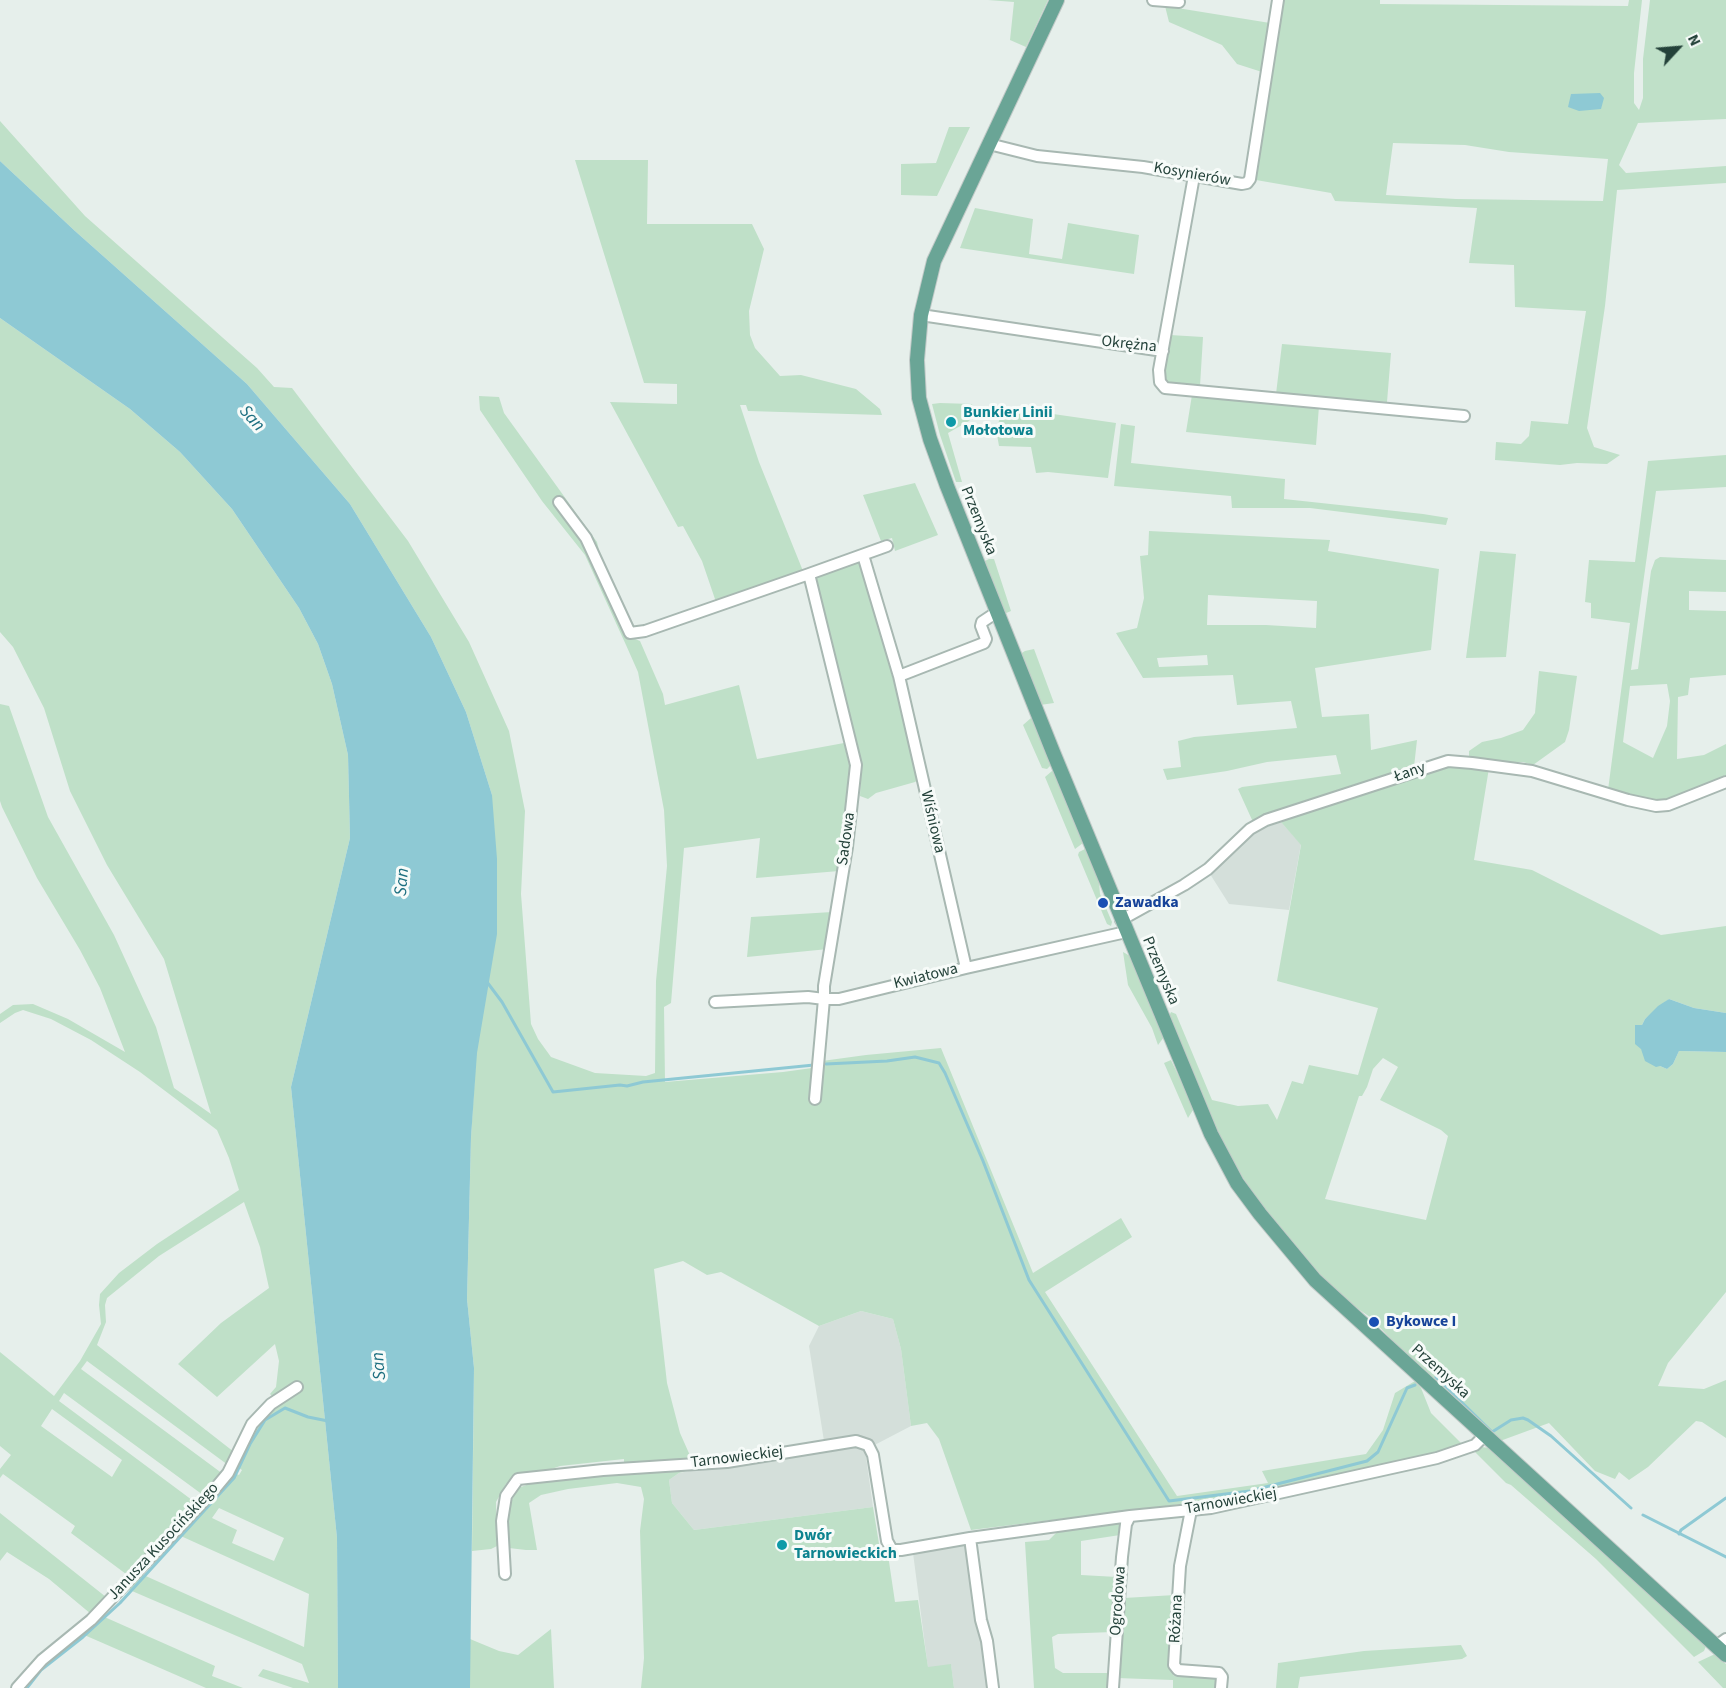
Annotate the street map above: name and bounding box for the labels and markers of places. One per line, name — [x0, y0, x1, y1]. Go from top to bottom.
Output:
place label: Bunkier Linii Mołotowa — [963, 403, 1053, 441]
marker: Bunkier Linii Mołotowa — [944, 415, 958, 429]
place label: Zawadka — [1115, 893, 1179, 913]
marker: Zawadka — [1096, 896, 1110, 910]
place label: Bykowce I — [1386, 1312, 1456, 1332]
marker: Bykowce I — [1367, 1315, 1381, 1329]
place label: Dwór Tarnowieckich — [794, 1526, 897, 1564]
marker: Dwór Tarnowieckich — [775, 1538, 789, 1552]

